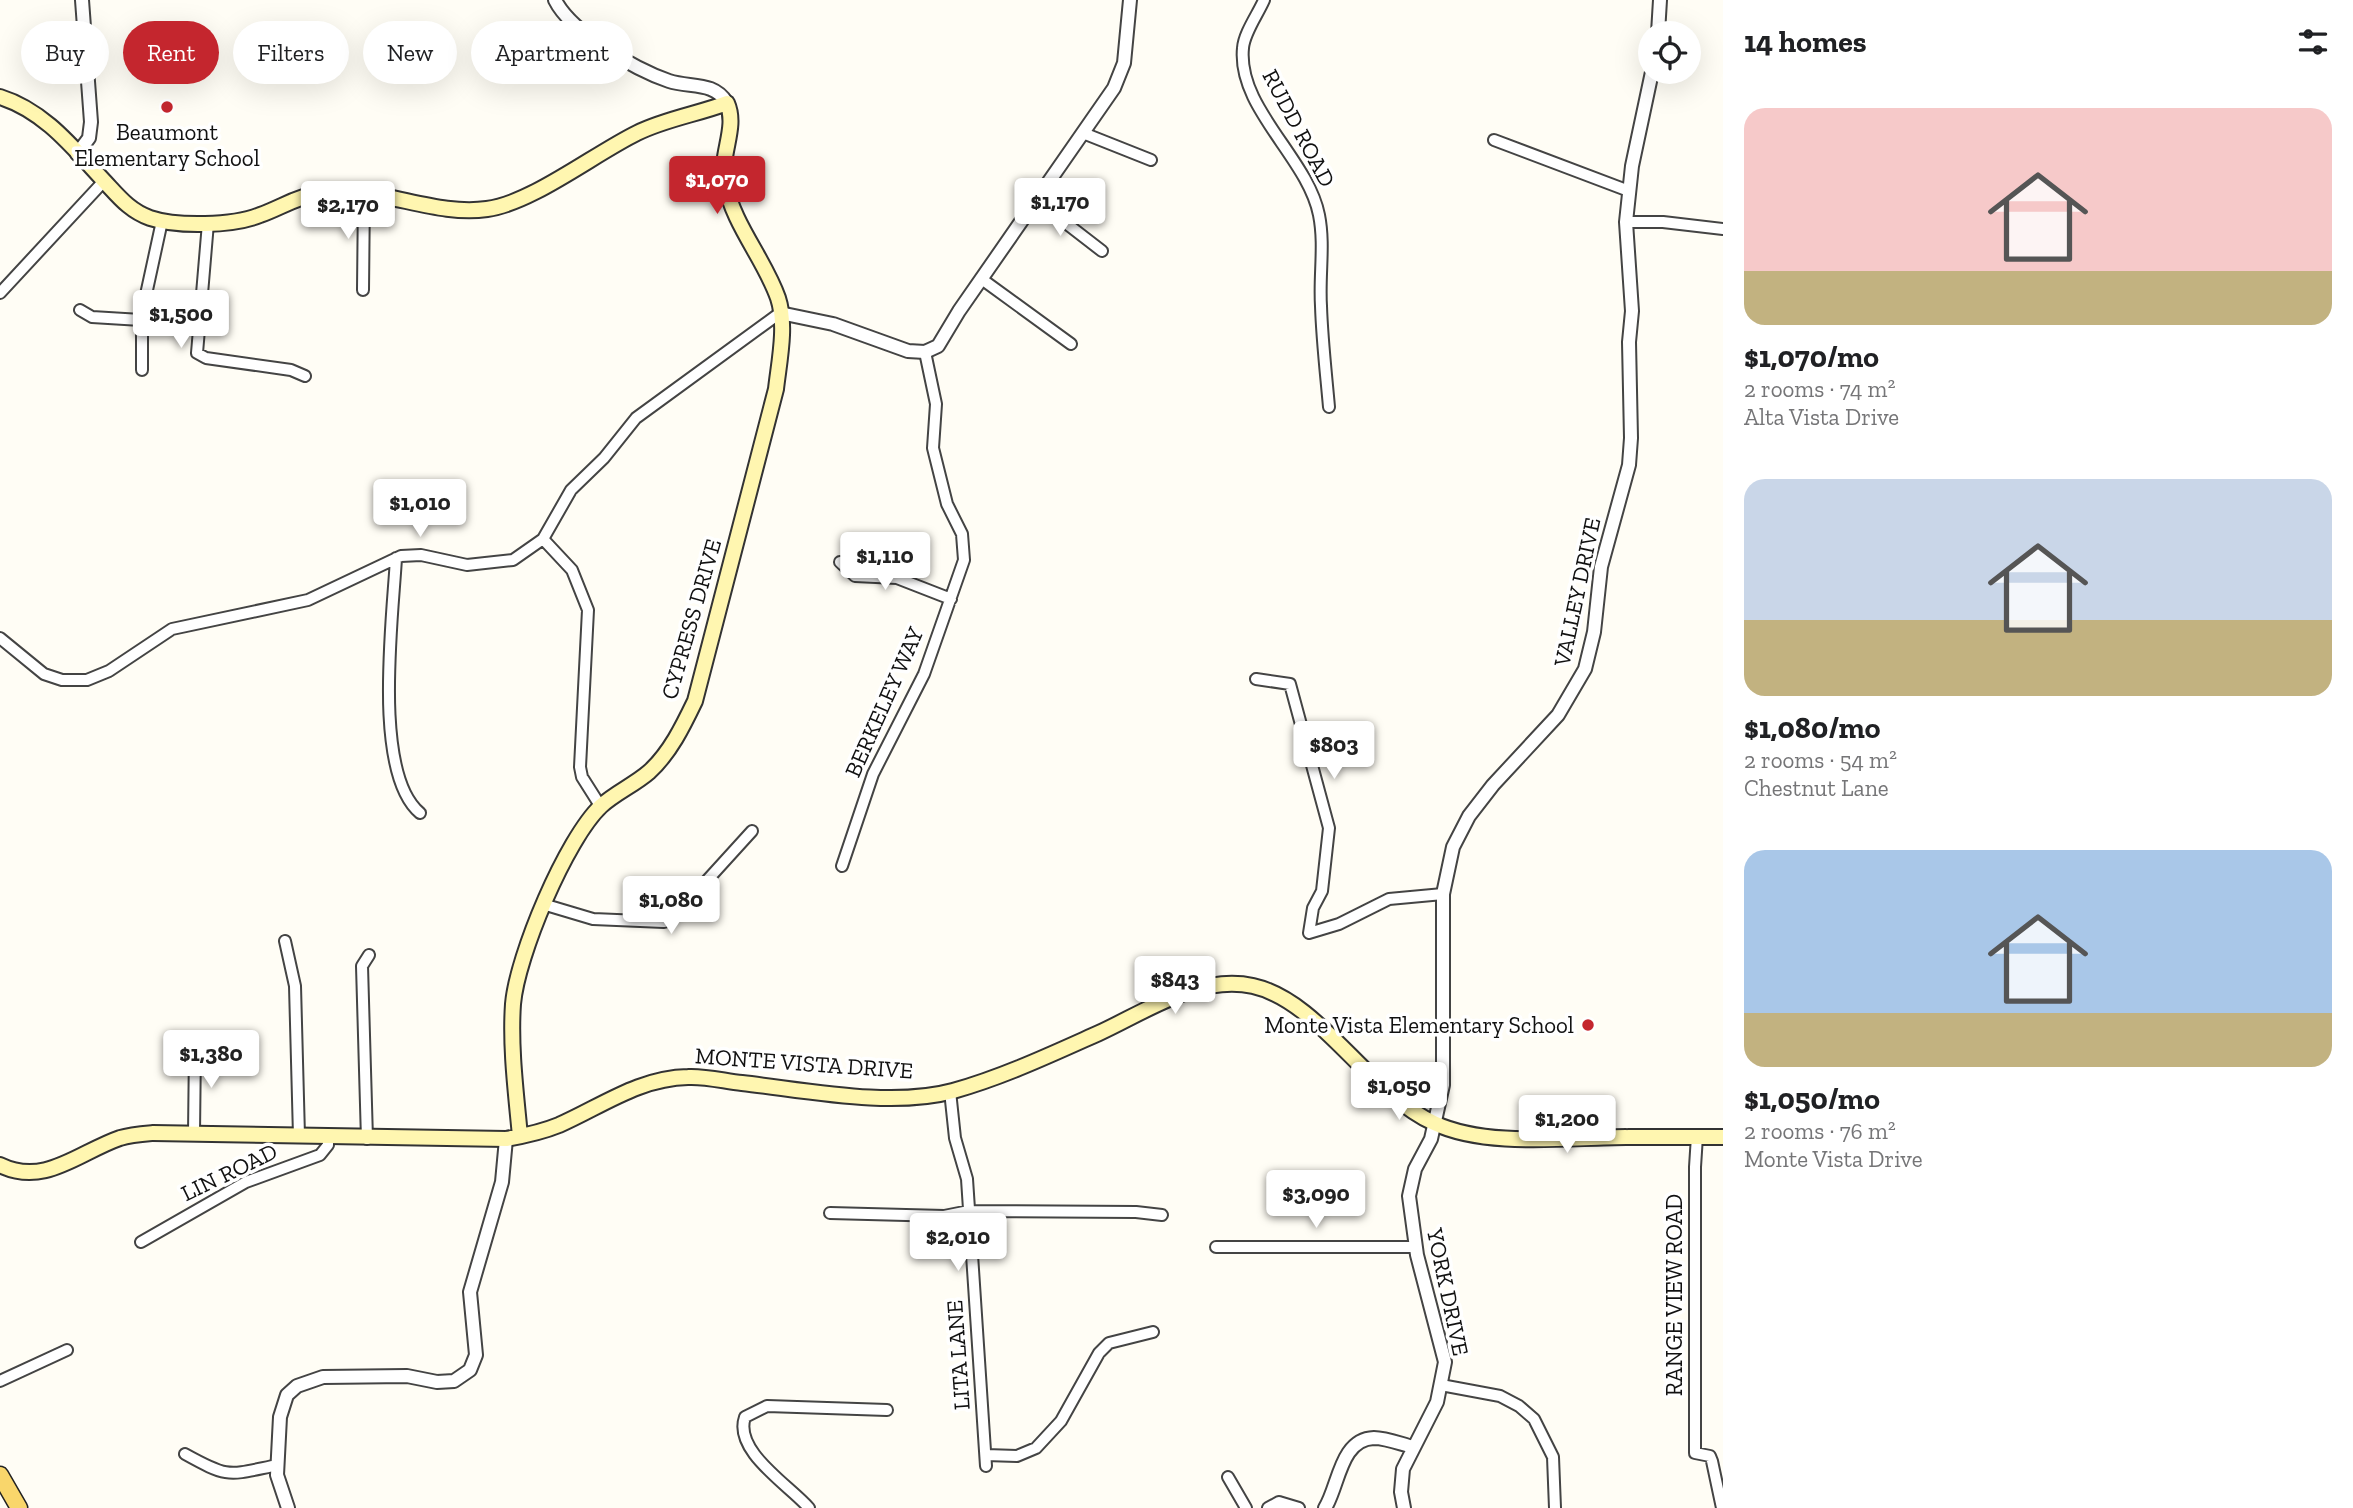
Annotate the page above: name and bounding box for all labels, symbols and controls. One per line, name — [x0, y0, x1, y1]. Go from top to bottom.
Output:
chip: Buy — [21, 21, 109, 84]
chip: Rent — [123, 21, 219, 84]
chip: Filters — [233, 21, 349, 84]
chip: New — [363, 21, 457, 84]
chip: Apartment — [471, 21, 633, 84]
map controls — [1638, 21, 1701, 84]
button: locate — [1638, 21, 1701, 84]
icon: filters — [2294, 23, 2332, 61]
text: 14 homes — [1744, 24, 1867, 60]
street label: RUDD ROAD — [1256, 64, 1342, 192]
marker: Beaumont Elementary School — [159, 99, 175, 115]
place label: Beaumont Elementary School — [74, 118, 260, 172]
icon: home — [1975, 154, 2101, 280]
pin: $1,070 — [660, 156, 774, 216]
text: $1,070 — [685, 165, 749, 193]
pin: $1,170 — [1003, 178, 1117, 238]
pin: $2,170 — [291, 182, 405, 241]
text: $1,170 — [1030, 187, 1090, 215]
text: $2,170 — [317, 190, 379, 218]
pin: $1,500 — [124, 290, 238, 350]
text: $1,500 — [149, 299, 213, 327]
text: $1,070/mo — [1744, 339, 1879, 375]
text: 2 rooms · 74 m² — [1744, 375, 1895, 403]
text: Alta Vista Drive — [1744, 403, 1899, 431]
pin: $1,010 — [363, 480, 477, 539]
text: $1,010 — [389, 488, 451, 516]
street label: VALLEY DRIVE — [1547, 515, 1606, 670]
icon: home — [1975, 525, 2101, 651]
pin: $1,110 — [828, 532, 942, 592]
street label: CYPRESS DRIVE — [655, 536, 727, 702]
text: $1,110 — [856, 541, 914, 569]
street label: BERKELEY WAY — [838, 622, 930, 781]
text: $1,080/mo — [1744, 710, 1880, 746]
pin: $803 — [1293, 722, 1375, 781]
text: $803 — [1309, 730, 1359, 758]
text: 2 rooms · 54 m² — [1744, 746, 1897, 774]
text: Chestnut Lane — [1744, 774, 1889, 802]
pin: $1,080 — [614, 876, 728, 936]
text: $1,080 — [639, 885, 703, 913]
icon: home — [1975, 896, 2101, 1022]
pin: $843 — [1134, 956, 1216, 1016]
text: $843 — [1150, 965, 1200, 993]
place label: Monte Vista Elementary School — [1264, 1011, 1574, 1039]
marker: Monte Vista Elementary School — [1580, 1017, 1596, 1033]
pin: $1,380 — [154, 1030, 268, 1090]
text: $1,380 — [179, 1039, 243, 1067]
street label: MONTE VISTA DRIVE — [694, 1041, 914, 1085]
pin: $1,050 — [1342, 1062, 1456, 1122]
text: $1,050 — [1367, 1071, 1431, 1099]
text: $1,050/mo — [1744, 1081, 1880, 1117]
pin: $1,200 — [1510, 1096, 1624, 1155]
text: $1,200 — [1535, 1104, 1599, 1132]
text: 2 rooms · 76 m² — [1744, 1117, 1896, 1145]
street label: LIN ROAD — [176, 1137, 282, 1207]
text: Monte Vista Drive — [1744, 1145, 1922, 1173]
pin: $3,090 — [1259, 1170, 1373, 1230]
text: $3,090 — [1282, 1179, 1350, 1207]
street label: RANGE VIEW ROAD — [1660, 1194, 1688, 1396]
pin: $2,010 — [901, 1214, 1015, 1273]
text: $2,010 — [926, 1222, 990, 1250]
street label: YORK DRIVE — [1421, 1225, 1475, 1358]
street label: LITA LANE — [940, 1299, 976, 1411]

